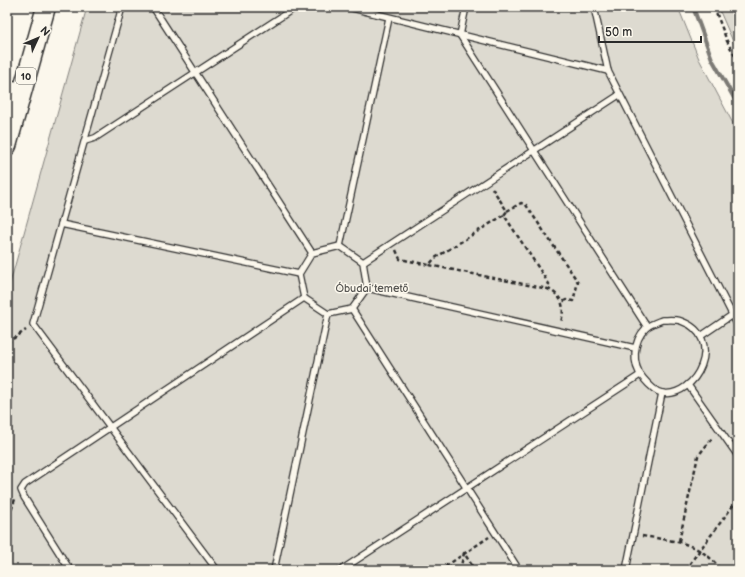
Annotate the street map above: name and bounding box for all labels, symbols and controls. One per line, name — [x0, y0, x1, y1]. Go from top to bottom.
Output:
north arrow — [18, 18, 58, 58]
scale bar — [599, 18, 701, 44]
text: N — [37, 24, 52, 39]
text: 50 m — [605, 25, 632, 40]
road number: 10 — [16, 68, 36, 84]
park label: Óbudai temető — [335, 281, 409, 295]

